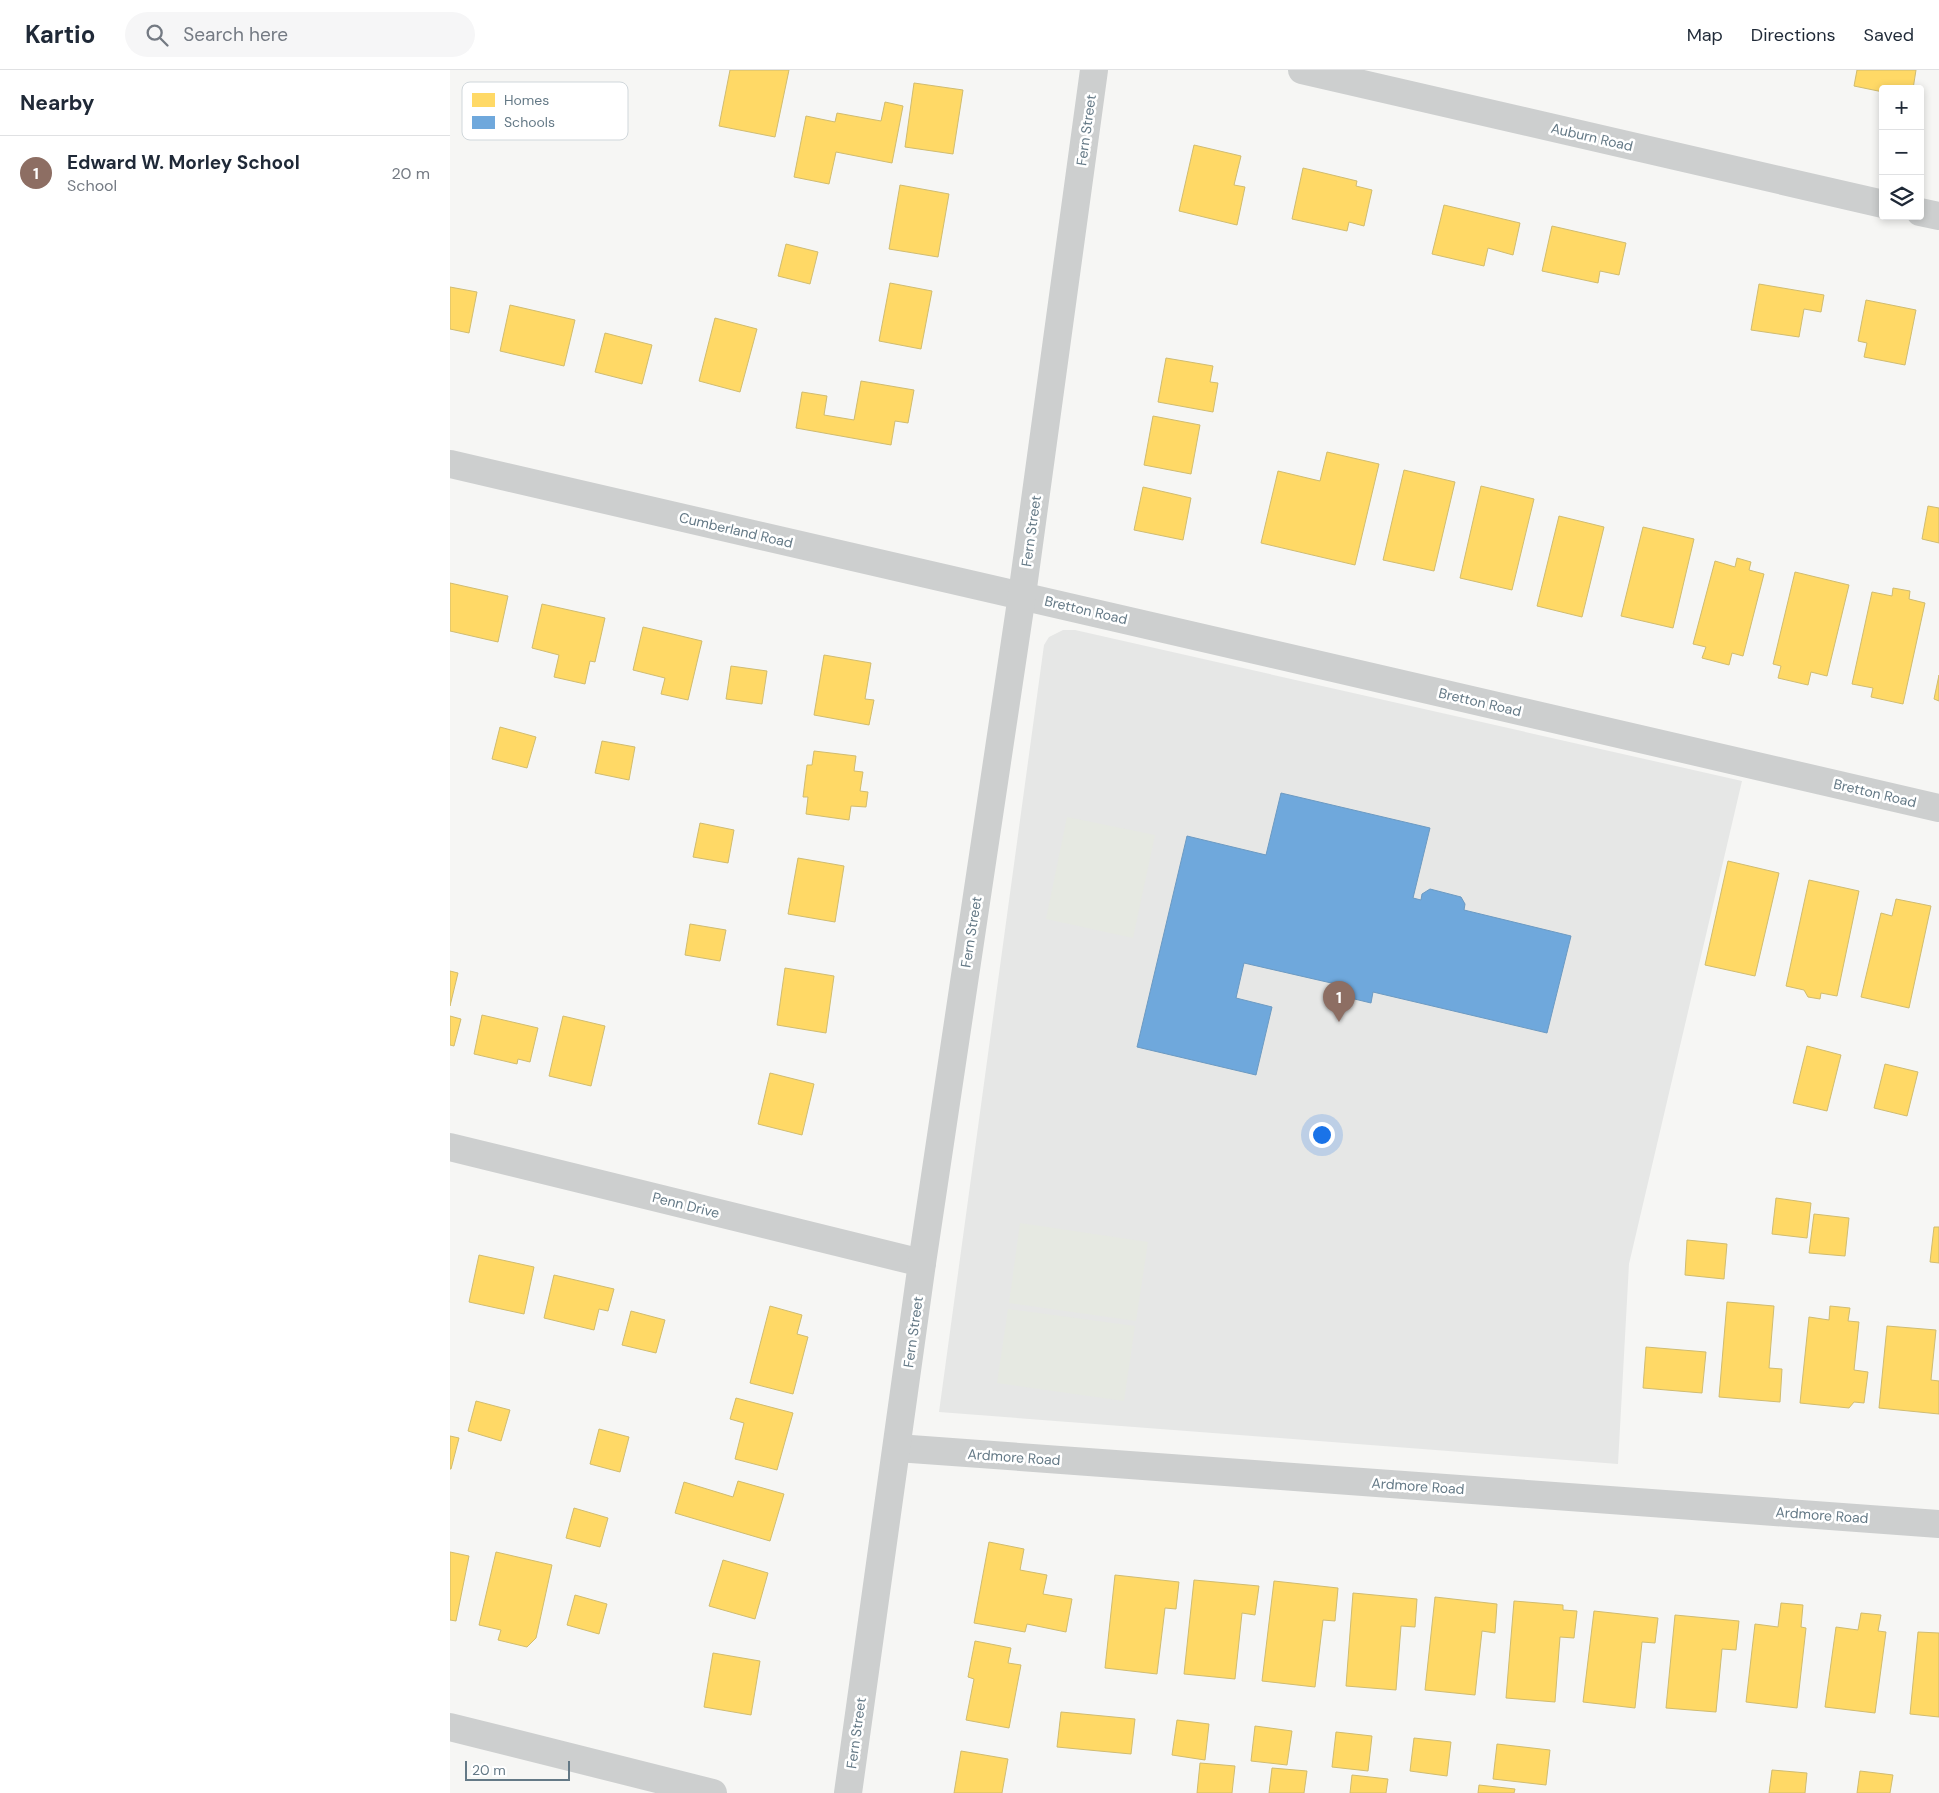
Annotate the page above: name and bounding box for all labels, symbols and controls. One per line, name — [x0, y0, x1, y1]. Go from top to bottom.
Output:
search box — [125, 12, 475, 57]
text: Kartio — [25, 19, 95, 50]
icon: search — [143, 21, 171, 49]
text: Search here — [183, 22, 288, 47]
text: Map — [1687, 23, 1723, 47]
text: Directions — [1751, 23, 1836, 47]
text: Saved — [1864, 23, 1914, 47]
legend — [462, 82, 628, 140]
map controls — [1879, 85, 1924, 220]
button: + — [1879, 85, 1924, 130]
text: Nearby — [20, 89, 94, 117]
text: Homes — [504, 91, 549, 109]
street label: Fern Street — [1072, 93, 1100, 167]
text: Schools — [504, 113, 555, 131]
street label: Auburn Road — [1549, 119, 1635, 155]
button: − — [1879, 130, 1924, 175]
text: Edward W. Morley School — [67, 150, 300, 175]
text: 1 — [33, 163, 39, 184]
text: 20 m — [391, 163, 430, 184]
text: School — [67, 175, 117, 196]
button: layers — [1879, 175, 1924, 220]
street label: Fern Street — [1017, 494, 1045, 568]
street label: Cumberland Road — [677, 508, 795, 552]
street label: Bretton Road — [1043, 592, 1129, 628]
street label: Bretton Road — [1437, 684, 1523, 720]
street label: Bretton Road — [1832, 775, 1918, 811]
street label: Fern Street — [956, 895, 986, 969]
pin: 1 — [1323, 981, 1355, 1022]
your location — [1309, 1122, 1335, 1148]
street label: Penn Drive — [651, 1188, 722, 1222]
street label: Fern Street — [899, 1295, 927, 1369]
street label: Ardmore Road — [967, 1445, 1061, 1469]
street label: Ardmore Road — [1371, 1474, 1465, 1498]
street label: Ardmore Road — [1775, 1503, 1869, 1527]
street label: Fern Street — [842, 1696, 870, 1770]
scale bar — [465, 1758, 570, 1781]
text: 20 m — [472, 1761, 506, 1779]

